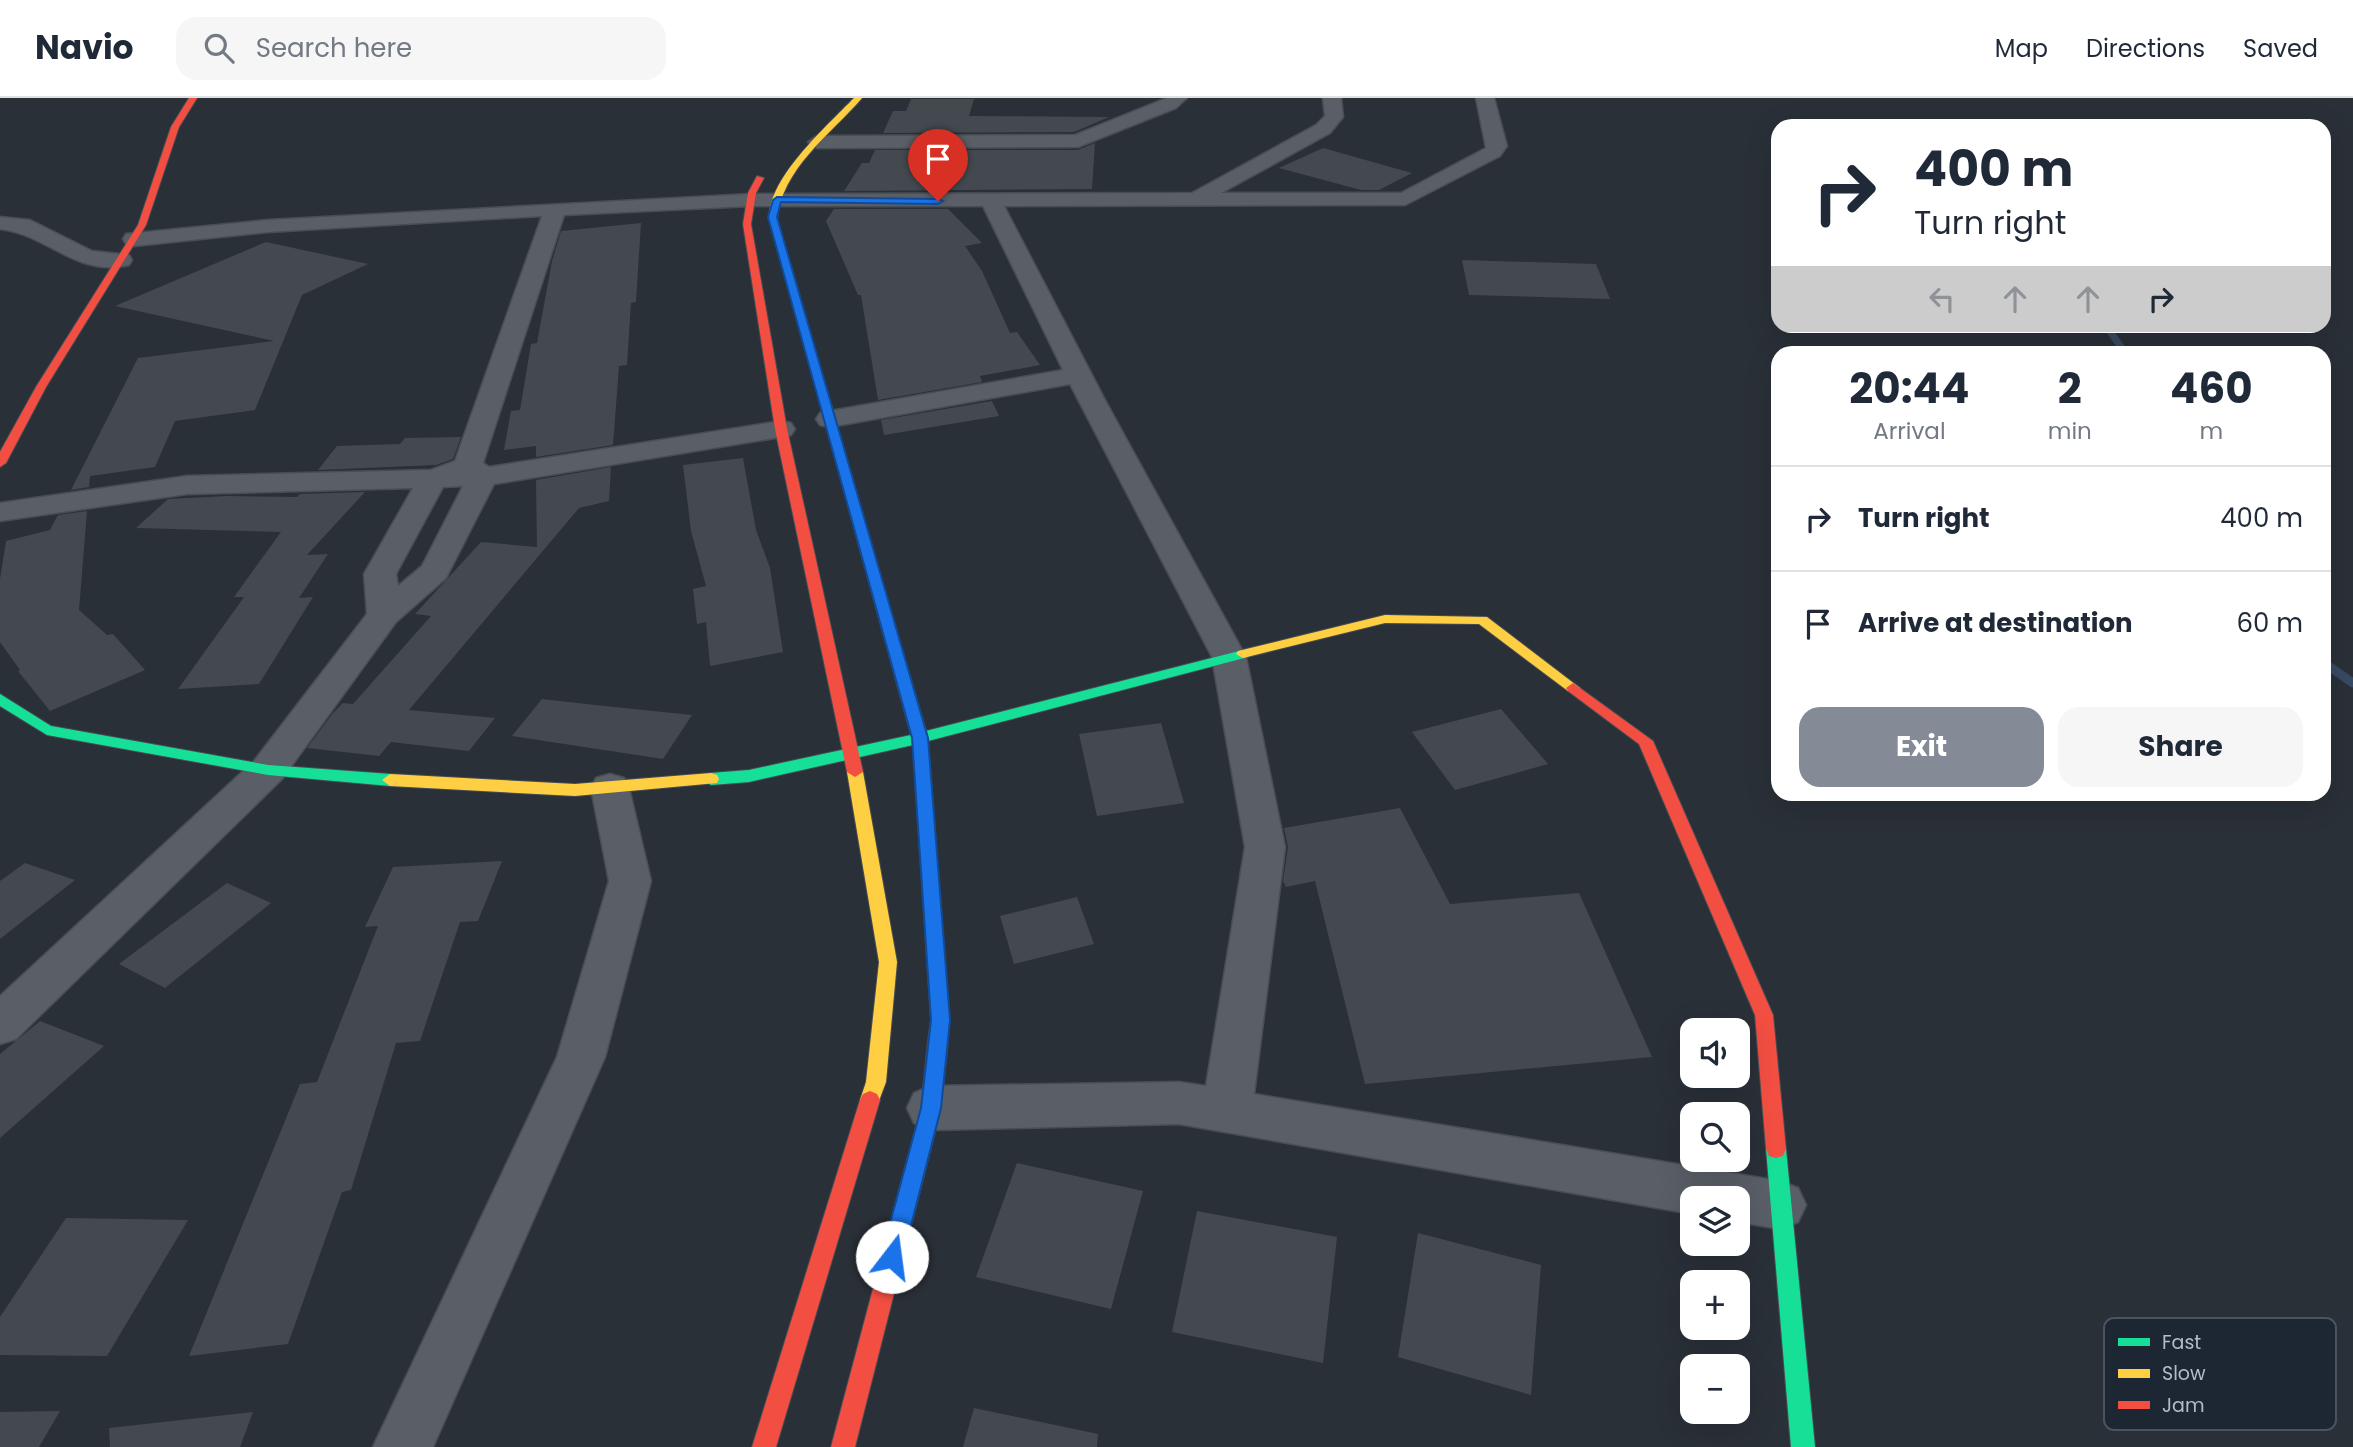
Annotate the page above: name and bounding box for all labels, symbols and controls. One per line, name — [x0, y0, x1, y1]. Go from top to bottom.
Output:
search box — [176, 17, 666, 80]
text: Navio — [35, 24, 134, 71]
icon: search — [200, 29, 238, 67]
text: Search here — [256, 30, 412, 66]
text: Map — [1995, 32, 2048, 65]
text: Directions — [2086, 32, 2205, 65]
text: Saved — [2243, 32, 2318, 65]
pin — [908, 129, 968, 201]
text: 400 m — [1914, 135, 2073, 203]
icon: arrive — [919, 140, 957, 178]
icon: right — [1799, 147, 1890, 238]
text: Turn right — [1914, 200, 2066, 245]
icon: left — [1923, 280, 1961, 318]
icon: ahead — [1996, 280, 2034, 318]
icon: ahead — [2069, 280, 2107, 318]
icon: right — [2142, 280, 2180, 318]
text: 20:44 — [1849, 359, 1969, 418]
text: 2 — [2058, 359, 2082, 418]
text: 460 — [2170, 359, 2253, 418]
text: Arrival — [1873, 415, 1946, 447]
text: min — [2048, 415, 2092, 447]
text: m — [2200, 415, 2223, 447]
icon: right — [1799, 500, 1837, 538]
text: Turn right — [1858, 500, 1990, 536]
text: 400 m — [2220, 500, 2303, 536]
icon: arrive — [1799, 605, 1837, 643]
text: Arrive at destination — [1858, 605, 2133, 641]
text: 60 m — [2236, 605, 2303, 641]
button: Exit — [1799, 707, 2044, 787]
button: Share — [2058, 707, 2303, 787]
map controls — [1680, 1018, 1750, 1424]
button: sound — [1680, 1018, 1750, 1088]
button: search — [1680, 1102, 1750, 1172]
button: layers — [1680, 1186, 1750, 1256]
position arrow — [855, 1220, 929, 1294]
button: + — [1680, 1270, 1750, 1340]
legend — [2104, 1318, 2336, 1430]
text: Fast — [2162, 1329, 2201, 1356]
button: − — [1680, 1354, 1750, 1424]
text: Slow — [2162, 1360, 2206, 1387]
text: Jam — [2162, 1392, 2204, 1419]

